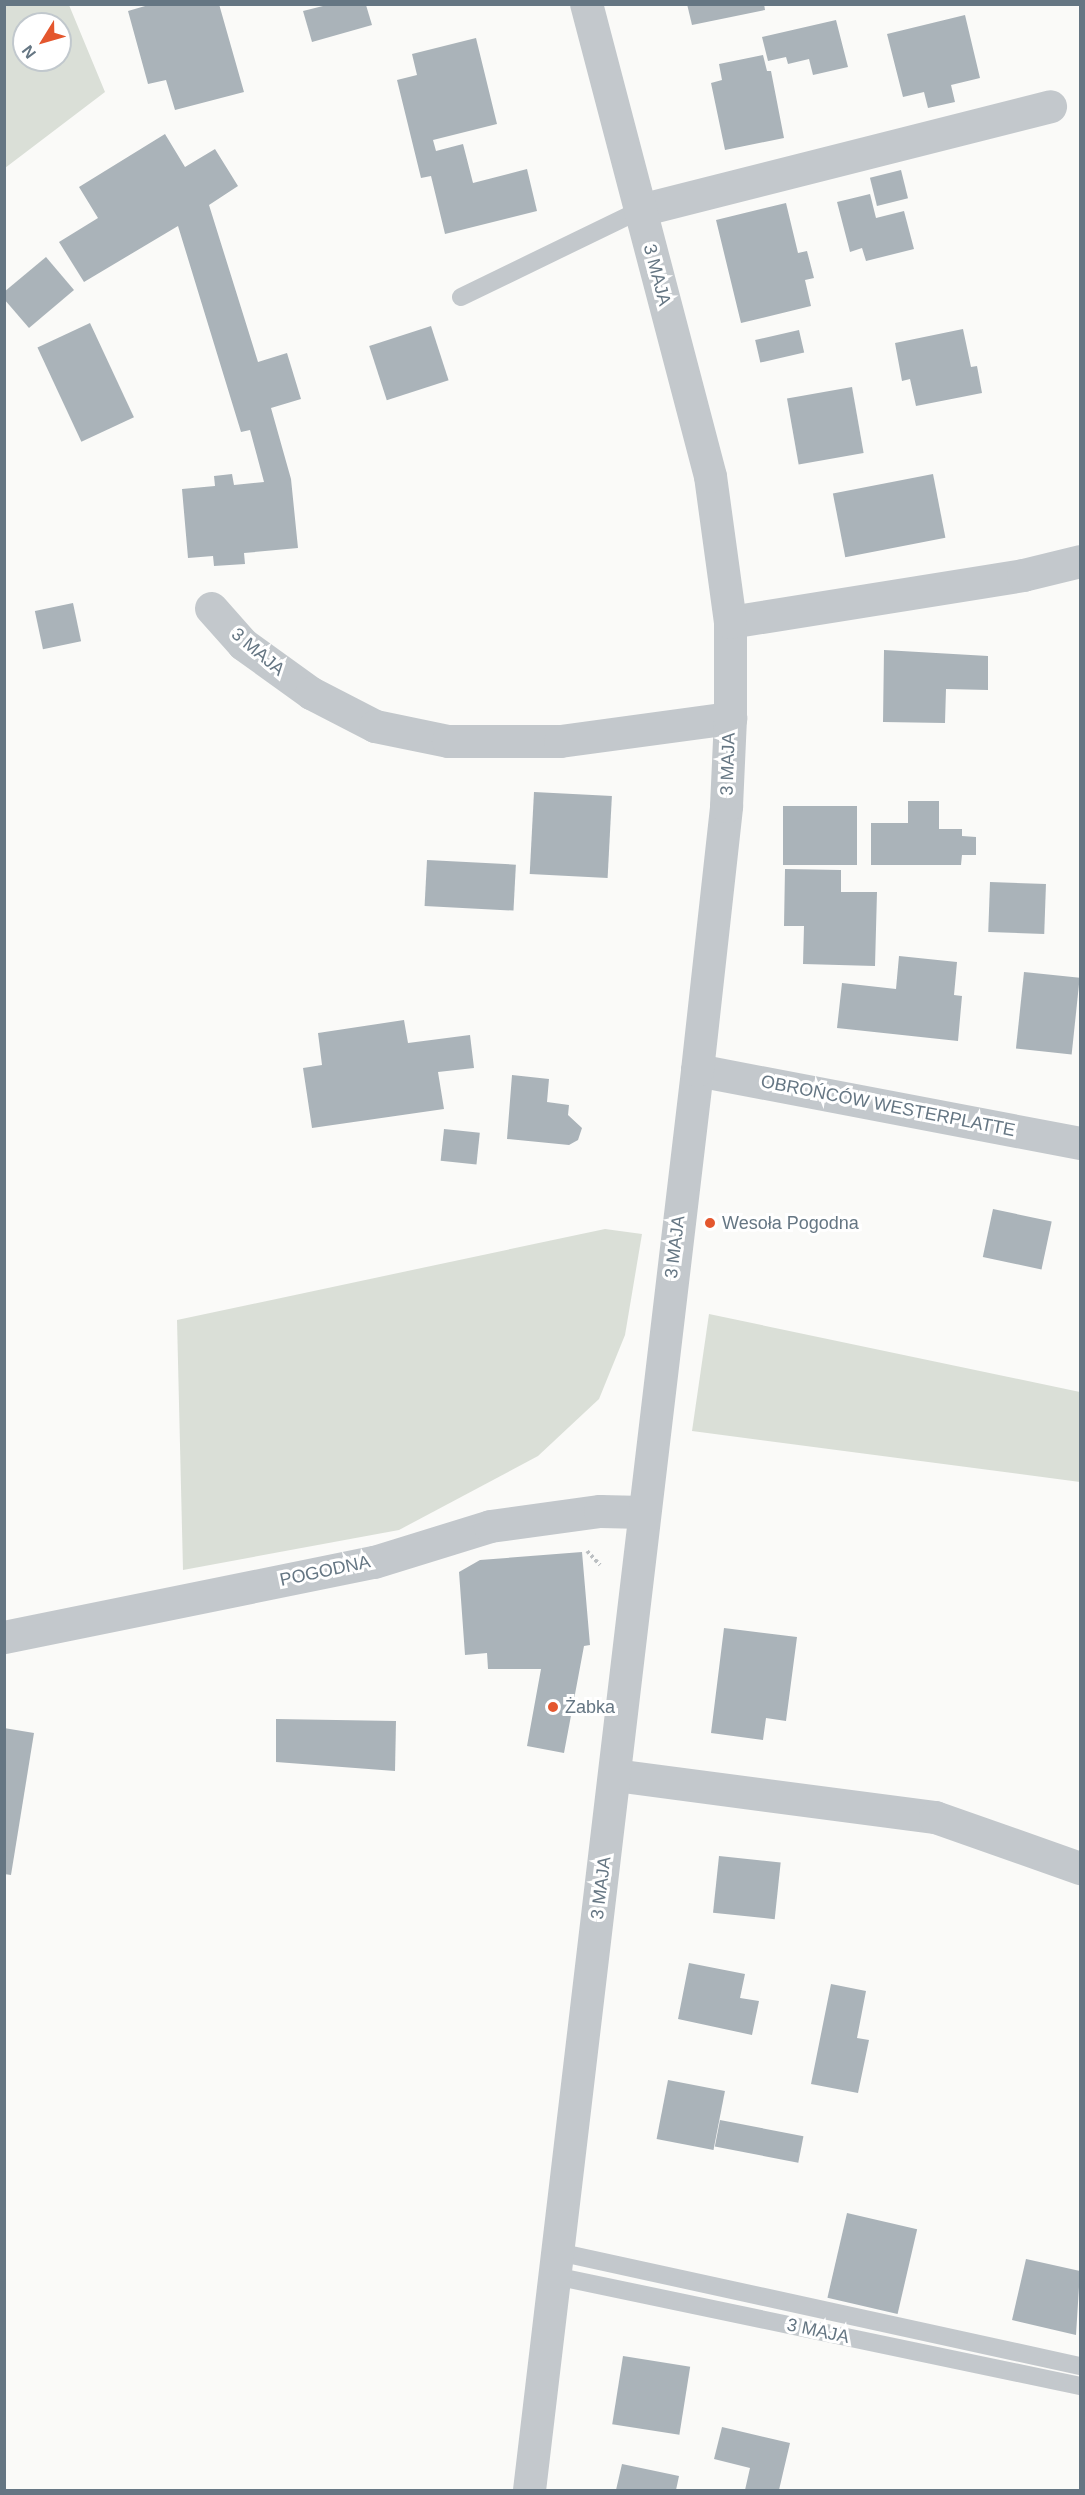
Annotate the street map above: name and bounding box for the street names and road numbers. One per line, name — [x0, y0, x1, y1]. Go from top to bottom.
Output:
street label: 3 MAJA — [638, 242, 676, 308]
street label: 3 MAJA — [227, 623, 289, 681]
street label: 3 MAJA — [716, 732, 740, 796]
street label: OBROŃCÓW WESTERPLATTE — [759, 1071, 1017, 1141]
street label: 3 MAJA — [660, 1214, 690, 1280]
street label: POGODNA — [278, 1551, 372, 1591]
street label: 3 MAJA — [586, 1855, 616, 1921]
street label: 3 MAJA — [785, 2314, 851, 2348]

